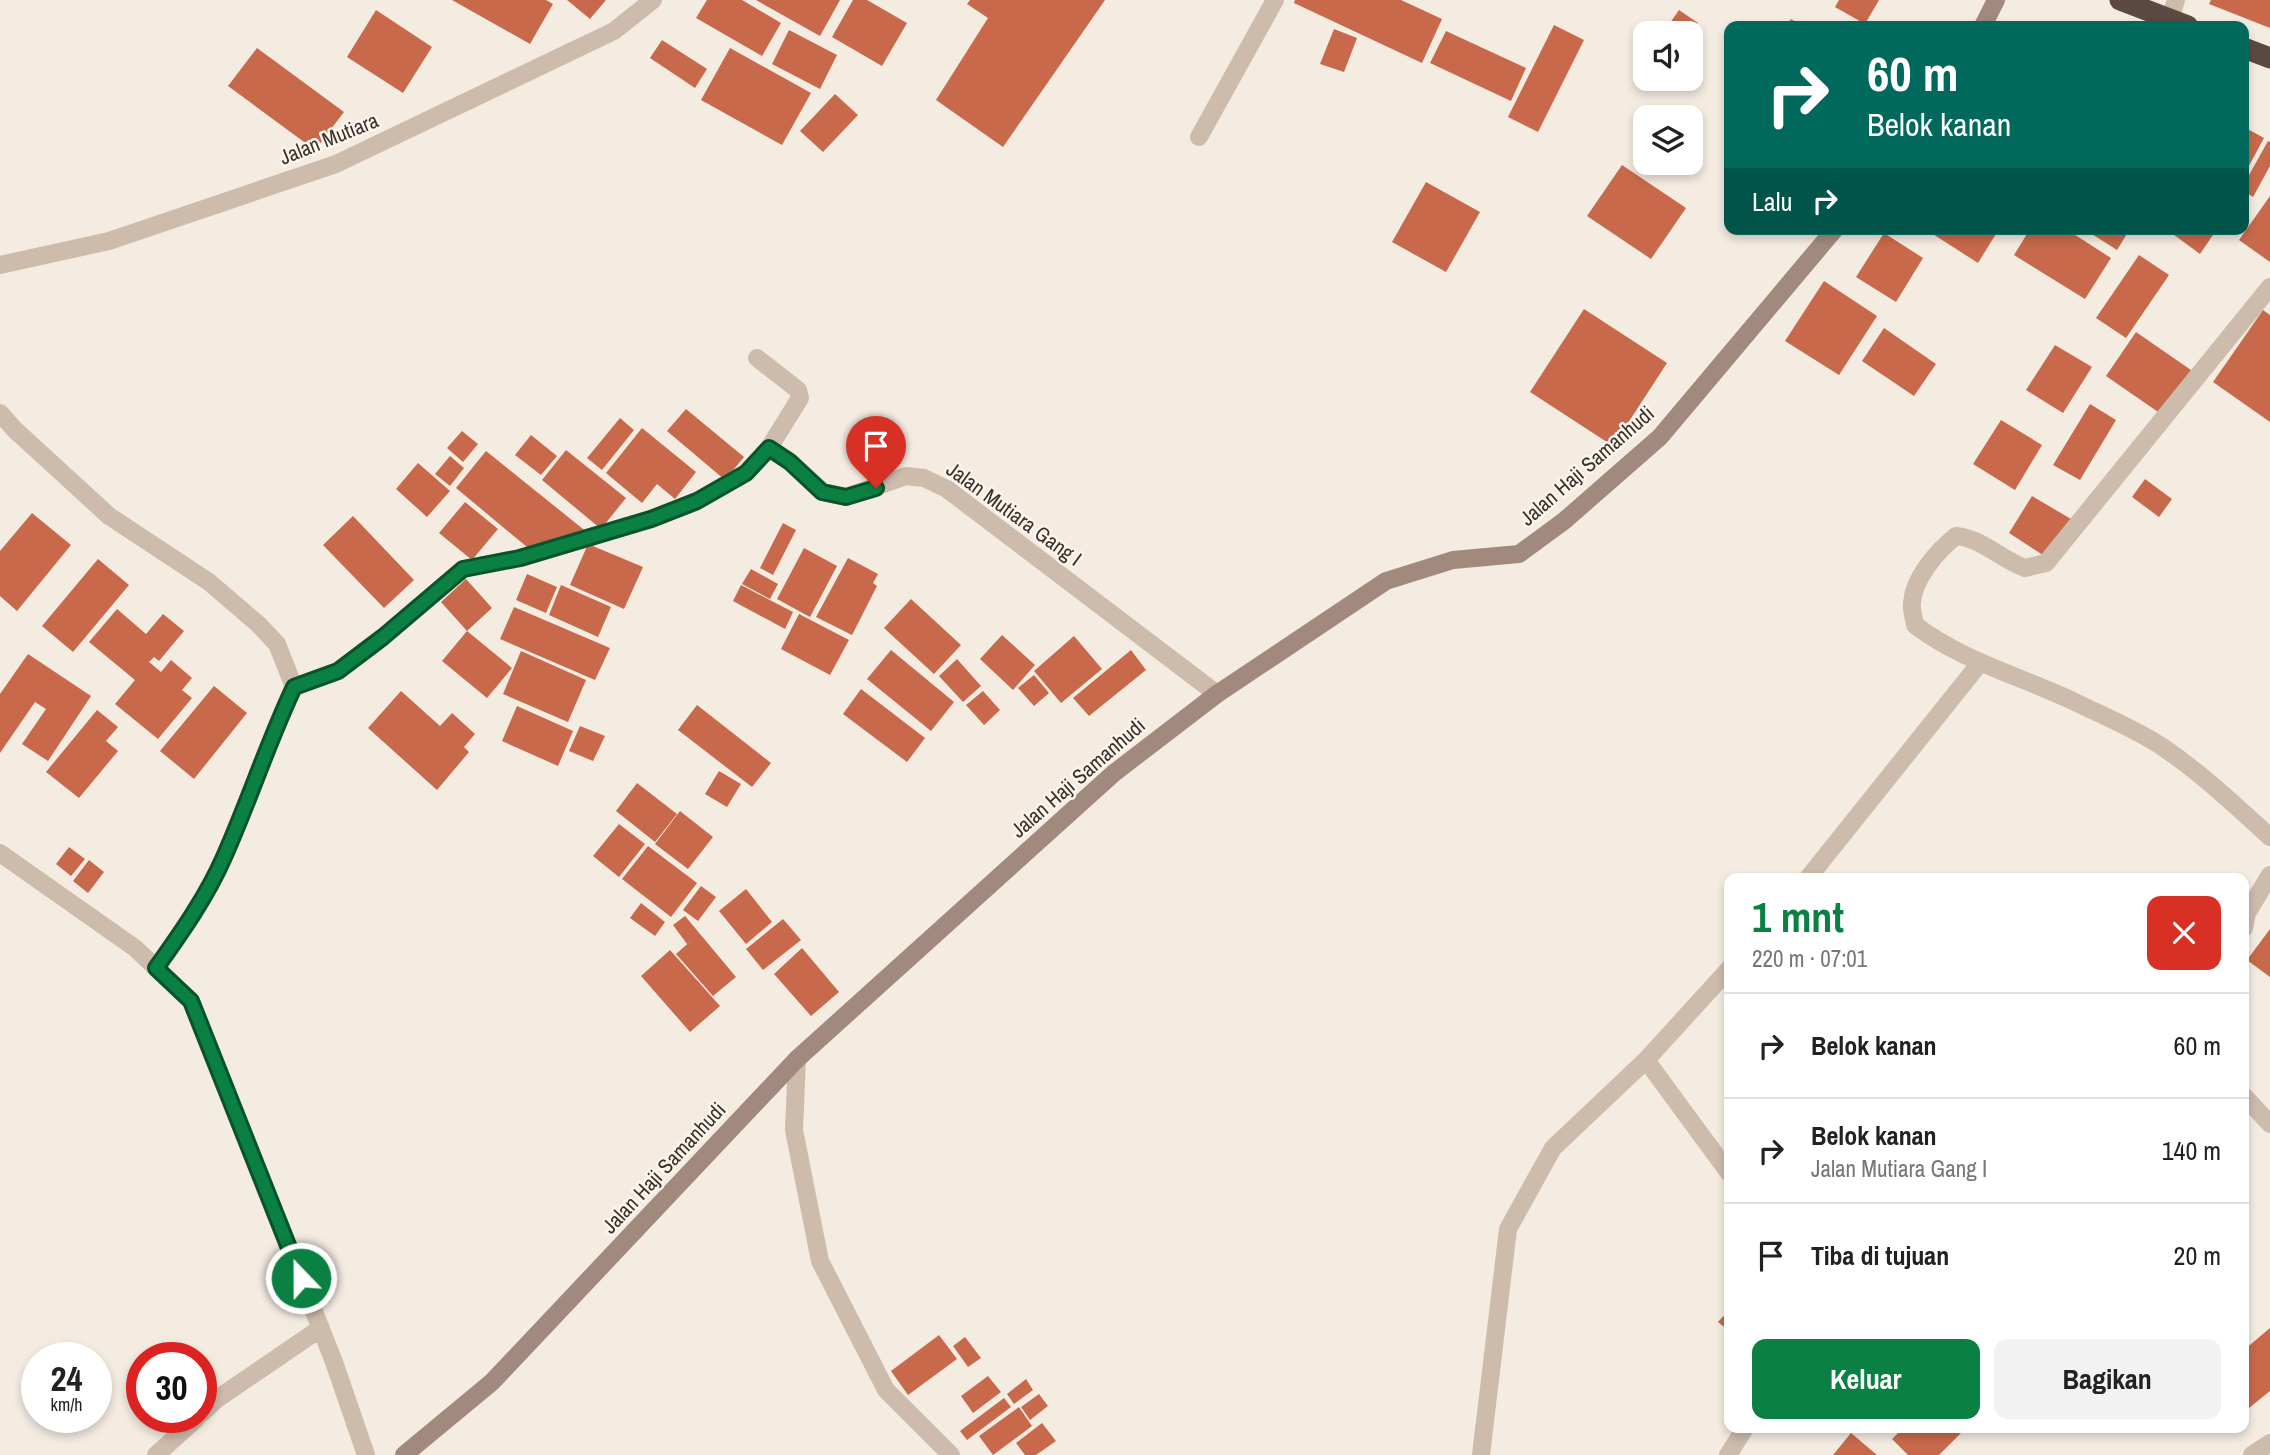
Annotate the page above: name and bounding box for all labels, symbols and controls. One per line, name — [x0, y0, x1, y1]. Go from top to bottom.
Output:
map controls — [1633, 21, 1703, 175]
button: sound — [1633, 21, 1703, 91]
text: 60 m — [1867, 40, 1959, 106]
icon: right — [1752, 49, 1843, 140]
text: Belok kanan — [1867, 103, 2011, 146]
street label: Jalan Mutiara — [275, 105, 383, 172]
button: layers — [1633, 105, 1703, 175]
icon: right — [1806, 182, 1844, 220]
text: Lalu — [1752, 184, 1792, 219]
street label: Jalan Haji Samanhudi — [1513, 399, 1660, 532]
pin — [846, 416, 906, 488]
icon: arrive — [857, 427, 895, 465]
street label: Jalan Mutiara Gang I — [941, 455, 1088, 573]
street label: Jalan Haji Samanhudi — [1004, 711, 1151, 844]
text: 1 mnt — [1752, 889, 1844, 945]
button: close — [2147, 896, 2221, 970]
text: 220 m · 07:01 — [1752, 943, 1867, 974]
icon: right — [1752, 1027, 1790, 1065]
text: Belok kanan — [1811, 1028, 1937, 1063]
text: 60 m — [2174, 1028, 2221, 1063]
street label: Jalan Haji Samanhudi — [595, 1096, 732, 1240]
text: Belok kanan — [1811, 1118, 1937, 1153]
icon: right — [1752, 1132, 1790, 1170]
text: 140 m — [2162, 1133, 2221, 1168]
text: Jalan Mutiara Gang I — [1811, 1153, 1987, 1184]
icon: arrive — [1752, 1237, 1790, 1275]
text: Tiba di tujuan — [1811, 1238, 1949, 1273]
text: 20 m — [2174, 1238, 2221, 1273]
position arrow — [264, 1241, 338, 1315]
button: Keluar — [1752, 1339, 1980, 1419]
button: Bagikan — [1994, 1339, 2221, 1419]
speed limit sign: 30 — [126, 1342, 217, 1433]
text: 24 — [51, 1355, 82, 1402]
text: km/h — [51, 1392, 83, 1417]

